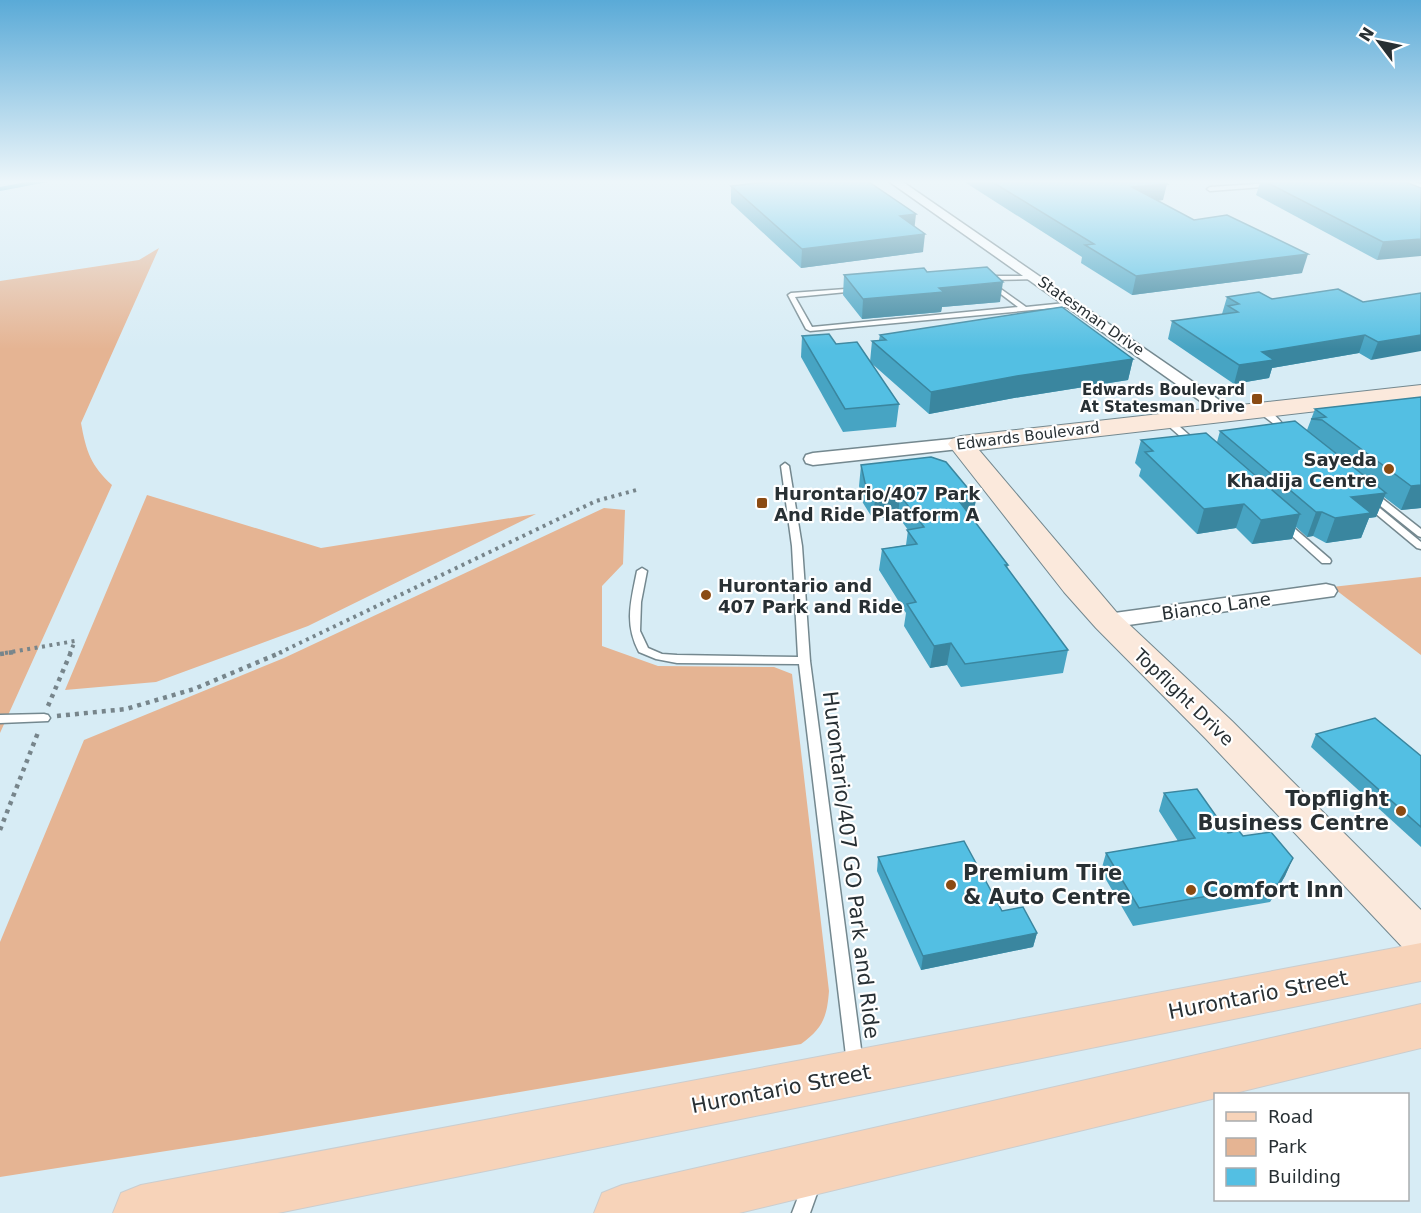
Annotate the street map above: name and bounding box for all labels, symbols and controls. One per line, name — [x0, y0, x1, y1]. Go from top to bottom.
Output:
north arrow — [1349, 12, 1409, 72]
text: N — [1355, 24, 1378, 45]
street label: Statesman Drive — [1034, 273, 1148, 359]
place label: Edwards Boulevard At Statesman Drive — [1080, 381, 1245, 416]
marker: Edwards Boulevard At Statesman Drive — [1250, 392, 1264, 406]
street label: Edwards Boulevard — [955, 418, 1101, 454]
place label: Sayeda Khadija Centre — [1227, 449, 1377, 491]
marker: Sayeda Khadija Centre — [1382, 462, 1396, 476]
place label: Hurontario/407 Park And Ride Platform A — [774, 483, 981, 525]
marker: Hurontario/407 Park And Ride Platform A — [755, 496, 769, 510]
place label: Hurontario and 407 Park and Ride — [718, 575, 903, 617]
marker: Hurontario and 407 Park and Ride — [699, 588, 713, 602]
street label: Bianco Lane — [1160, 588, 1272, 624]
street label: Topflight Drive — [1129, 643, 1238, 750]
street label: Hurontario/407 GO Park and Ride — [818, 690, 884, 1040]
place label: Topflight Business Centre — [1198, 787, 1389, 835]
marker: Topflight Business Centre — [1394, 804, 1408, 818]
place label: Premium Tire & Auto Centre — [963, 861, 1131, 909]
marker: Premium Tire & Auto Centre — [944, 878, 958, 892]
place label: Comfort Inn — [1203, 878, 1344, 902]
marker: Comfort Inn — [1184, 883, 1198, 897]
street label: Hurontario Street — [1166, 966, 1350, 1024]
street label: Hurontario Street — [689, 1060, 873, 1118]
legend — [1214, 1093, 1409, 1201]
text: Road — [1268, 1106, 1313, 1127]
text: Park — [1268, 1136, 1307, 1157]
text: Building — [1268, 1166, 1341, 1187]

